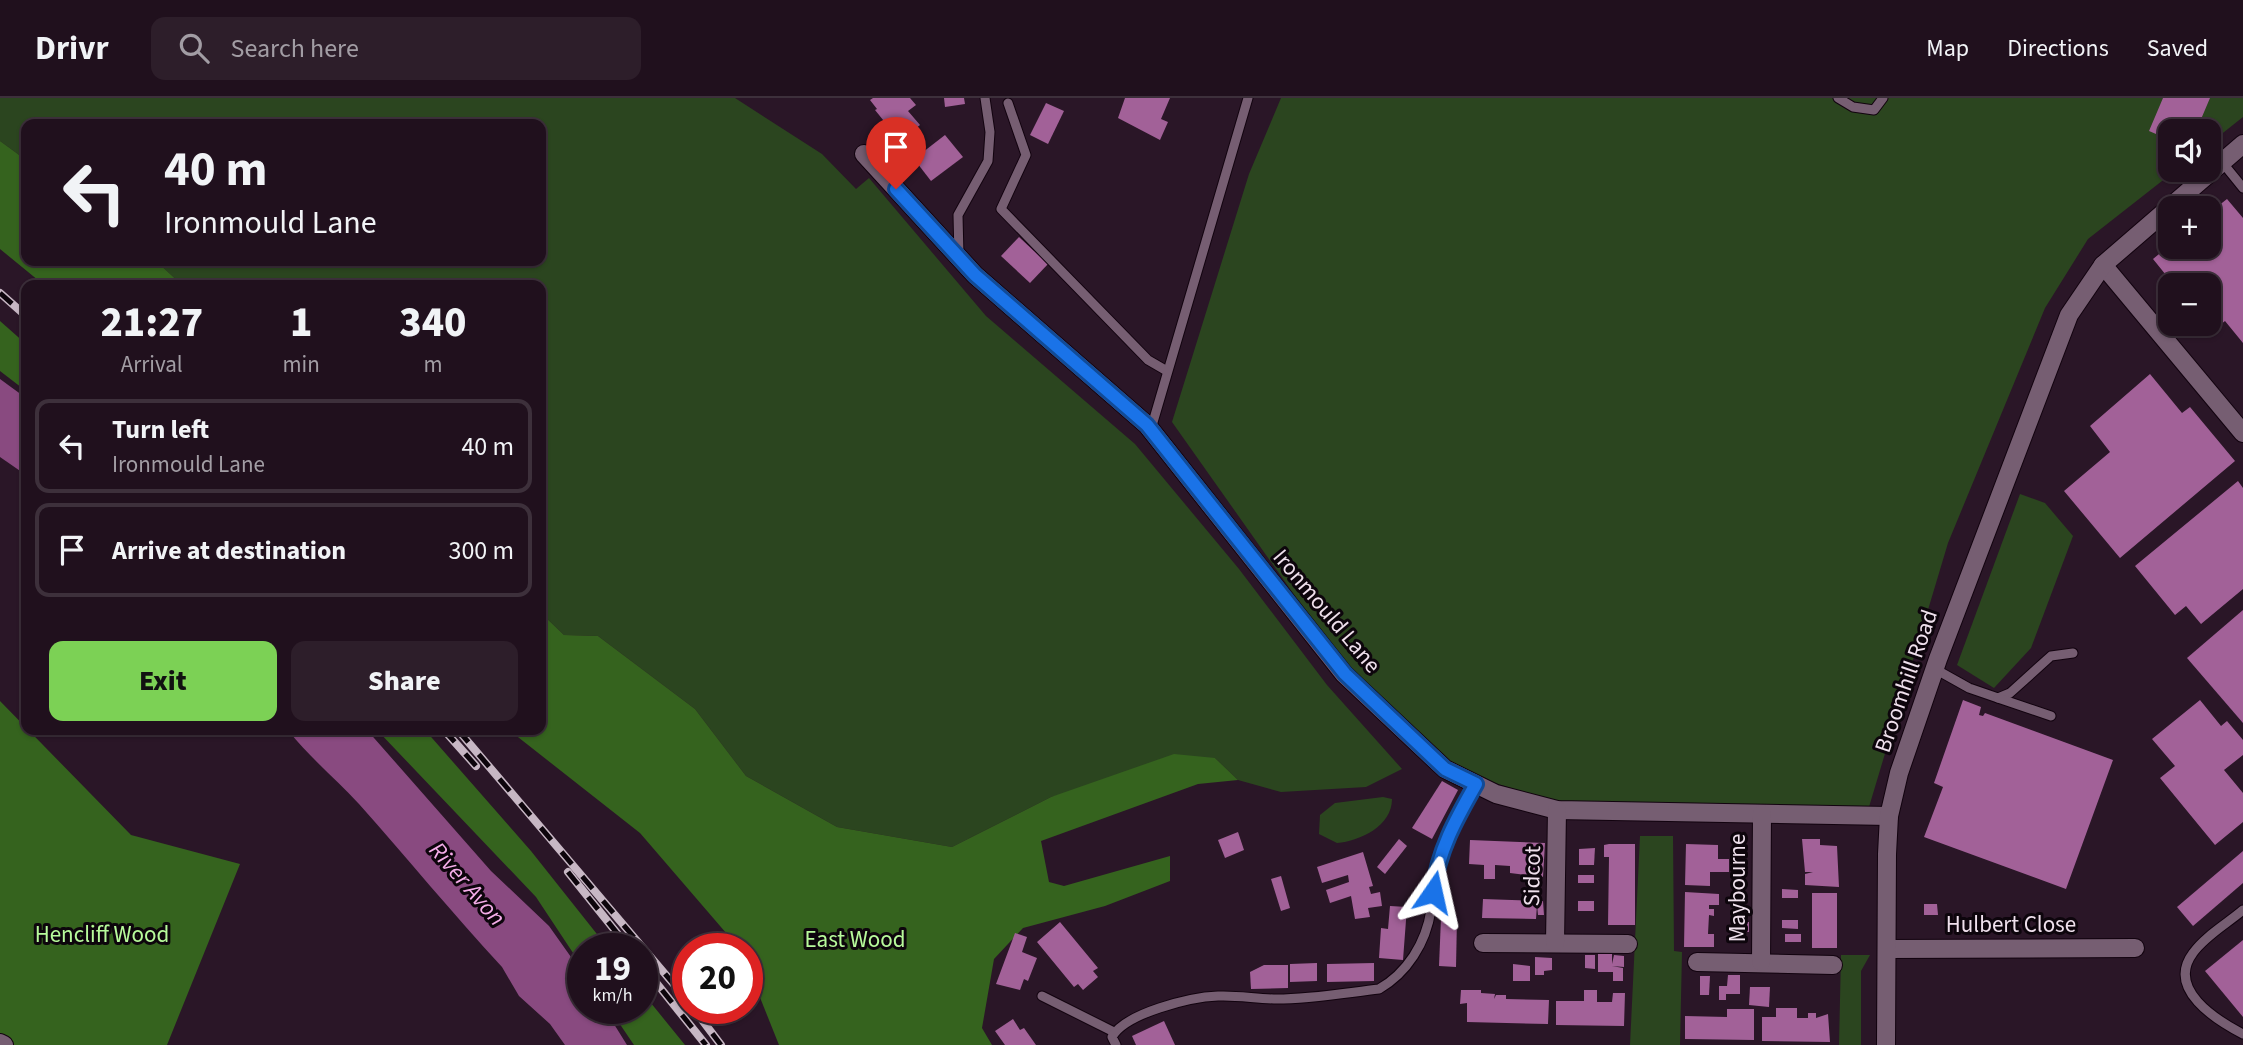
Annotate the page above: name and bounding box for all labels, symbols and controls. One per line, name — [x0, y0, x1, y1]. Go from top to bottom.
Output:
search box — [151, 17, 641, 80]
text: Drivr — [35, 25, 109, 72]
icon: search — [175, 29, 213, 67]
text: Search here — [231, 30, 359, 67]
text: Map — [1926, 31, 1969, 66]
text: Directions — [2007, 31, 2109, 66]
text: Saved — [2147, 31, 2208, 66]
pin — [866, 117, 926, 189]
map controls — [2158, 119, 2221, 336]
button: sound — [2158, 119, 2221, 182]
icon: arrive — [877, 128, 915, 166]
text: 40 m — [164, 135, 268, 205]
icon: left — [49, 147, 140, 238]
button: + — [2158, 196, 2221, 259]
text: Ironmould Lane — [164, 200, 377, 246]
button: − — [2158, 273, 2221, 336]
text: 21:27 — [100, 293, 203, 353]
text: 1 — [290, 293, 312, 353]
text: 340 — [399, 293, 467, 353]
text: Arrival — [121, 348, 183, 381]
text: min — [283, 348, 320, 381]
text: m — [423, 348, 442, 381]
text: Turn left — [112, 411, 209, 448]
icon: left — [53, 427, 91, 465]
text: 40 m — [461, 428, 514, 465]
text: Ironmould Lane — [112, 448, 265, 481]
icon: arrive — [53, 531, 91, 569]
text: Arrive at destination — [112, 532, 346, 569]
text: 300 m — [448, 532, 514, 569]
street label: Ironmould Lane — [1265, 542, 1389, 680]
street label: Broomhill Road — [1866, 605, 1946, 757]
button: Exit — [49, 641, 277, 721]
button: Share — [291, 641, 518, 721]
water label: River Avon — [420, 834, 514, 934]
street label: Maybourne — [1721, 834, 1754, 942]
street label: Sidcot — [1515, 845, 1549, 907]
position arrow — [1396, 855, 1470, 929]
street label: Hulbert Close — [1946, 908, 2076, 941]
park label: Hencliff Wood — [35, 918, 169, 951]
park label: East Wood — [804, 923, 906, 956]
speed limit sign: 20 — [672, 933, 763, 1024]
text: 19 — [594, 944, 631, 994]
text: km/h — [593, 983, 632, 1008]

